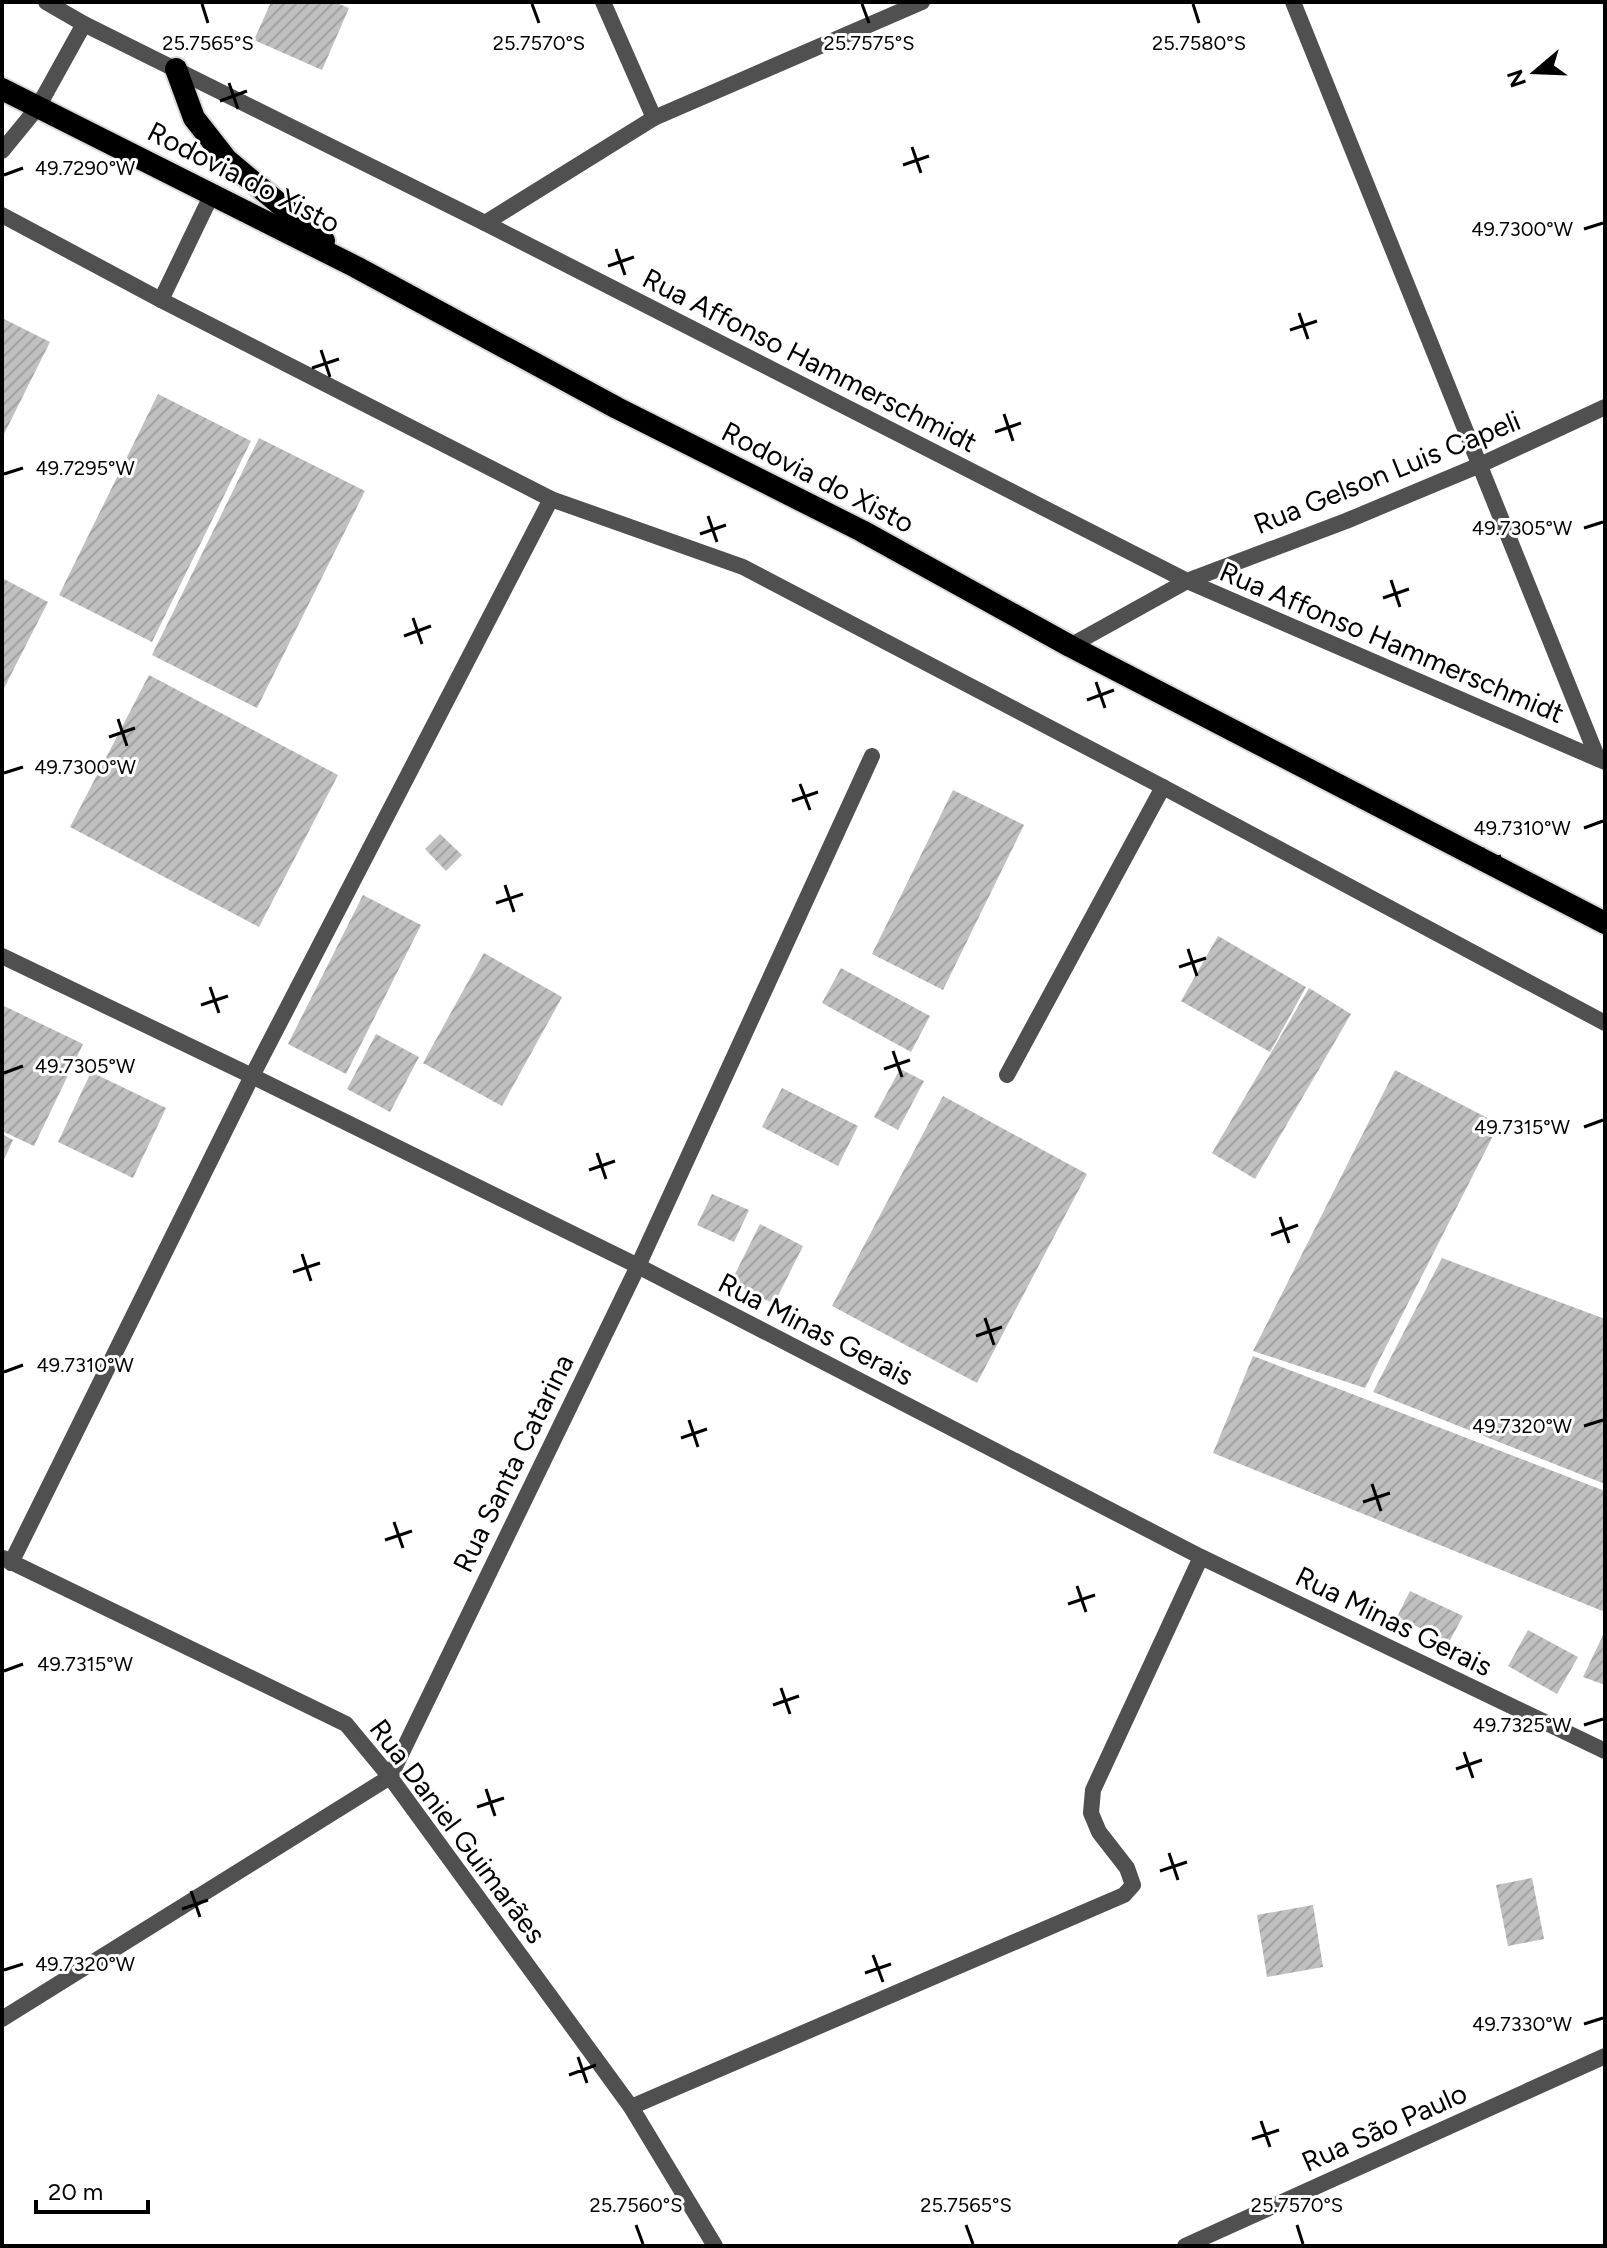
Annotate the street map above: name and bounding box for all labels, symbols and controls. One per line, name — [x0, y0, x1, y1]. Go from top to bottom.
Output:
text: 25.7565°S — [162, 31, 254, 55]
text: 25.7570°S — [493, 31, 585, 55]
text: 25.7575°S — [824, 31, 914, 55]
text: 25.7580°S — [1152, 31, 1246, 55]
north arrow — [1495, 32, 1575, 112]
text: N — [1501, 66, 1532, 91]
street label: Rodovia do Xisto — [142, 114, 346, 240]
text: 49.7290°W — [35, 156, 135, 180]
text: 49.7300°W — [1471, 217, 1573, 241]
street label: Rua Affonso Hammerschmidt — [637, 261, 983, 459]
street label: Rua Gelson Luis Capeli — [1249, 403, 1525, 541]
street label: Rodovia do Xisto — [716, 414, 920, 540]
text: 49.7295°W — [35, 456, 135, 480]
text: 49.7305°W — [1472, 516, 1572, 540]
street label: Rua Affonso Hammerschmidt — [1215, 554, 1569, 730]
text: 49.7300°W — [34, 755, 136, 779]
text: 49.7310°W — [1473, 816, 1571, 840]
text: 49.7305°W — [35, 1054, 135, 1078]
text: 49.7315°W — [1474, 1115, 1570, 1139]
street label: Rua Minas Gerais — [713, 1265, 919, 1393]
street label: Rua Santa Catarina — [445, 1348, 581, 1578]
text: 49.7310°W — [36, 1353, 134, 1377]
text: 49.7320°W — [1472, 1414, 1572, 1438]
street label: Rua Minas Gerais — [1290, 1559, 1498, 1683]
text: 49.7315°W — [37, 1652, 133, 1676]
street label: Rua Daniel Guimarães — [363, 1712, 553, 1950]
text: 49.7325°W — [1473, 1713, 1571, 1737]
text: 49.7320°W — [35, 1952, 135, 1976]
text: 49.7330°W — [1472, 2012, 1572, 2036]
street label: Rua São Paulo — [1296, 2075, 1472, 2179]
scale bar — [36, 2164, 148, 2214]
text: 20 m — [48, 2177, 103, 2206]
text: 25.7560°S — [590, 2193, 682, 2217]
text: 25.7565°S — [920, 2193, 1012, 2217]
text: 25.7570°S — [1251, 2193, 1343, 2217]

